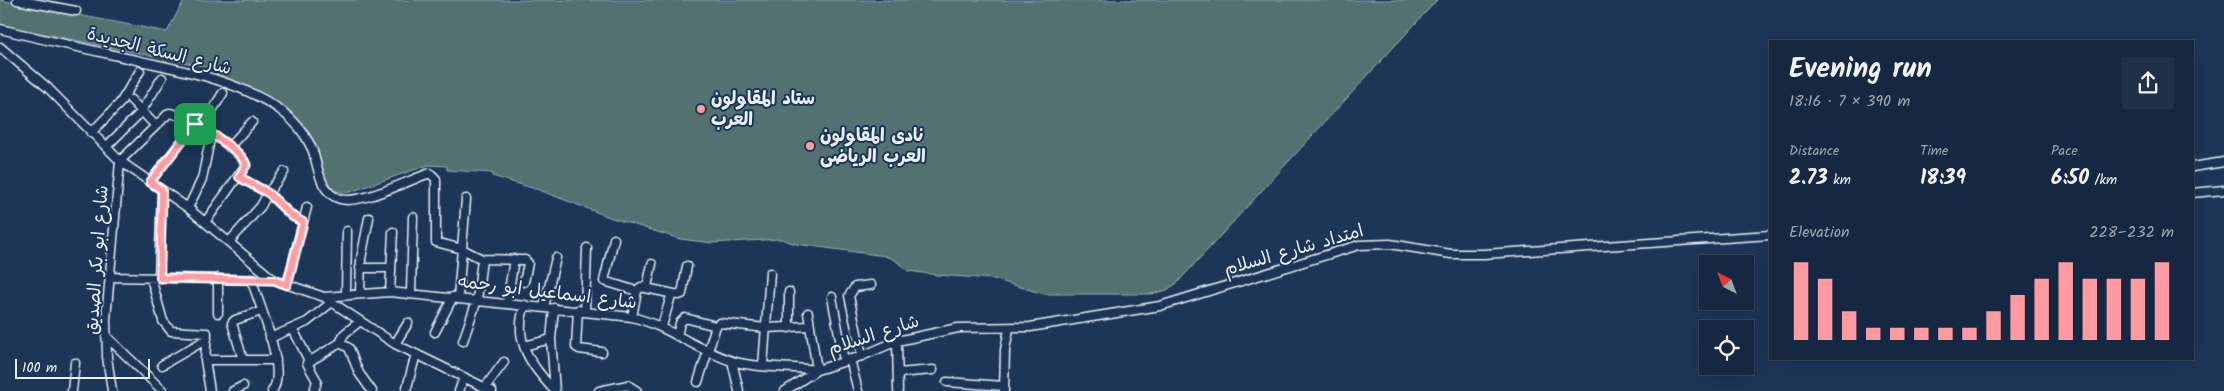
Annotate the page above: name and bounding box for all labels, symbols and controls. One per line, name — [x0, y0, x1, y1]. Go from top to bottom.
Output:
street label: شارع السكة الجديدة — [84, 20, 234, 84]
text: Evening run — [1789, 47, 1932, 92]
button: share — [2122, 57, 2174, 109]
place label: ستاد المقاولون العرب — [711, 85, 815, 135]
text: 18:16 · 7 × 390 m — [1789, 89, 1910, 114]
pin — [174, 103, 216, 145]
marker: ستاد المقاولون العرب — [695, 103, 707, 115]
icon: arrive — [181, 110, 209, 138]
place label: نادى المقاولون العرب الرياضى — [820, 122, 926, 172]
marker: نادى المقاولون العرب الرياضى — [804, 140, 816, 152]
text: Distance — [1789, 140, 1839, 162]
text: Time — [1920, 140, 1948, 162]
text: Pace — [2051, 140, 2078, 162]
text: 2.73 — [1789, 162, 1828, 195]
text: 18:39 — [1920, 162, 1966, 195]
text: 6:50 — [2051, 162, 2089, 195]
text: km — [1828, 169, 1851, 191]
text: /km — [2089, 169, 2117, 191]
street label: شارع ابو بكر الصديق — [78, 184, 118, 336]
street label: امتداد شارع السلام — [1221, 217, 1367, 285]
text: Elevation — [1789, 220, 1850, 245]
text: 228–232 m — [2089, 220, 2174, 245]
north arrow — [1699, 255, 1754, 310]
map controls — [1699, 255, 1754, 375]
street label: شارع اسماعيل ابو رحمه — [456, 268, 638, 318]
street label: شارع السلام — [825, 308, 923, 364]
button: locate — [1699, 320, 1754, 375]
scale bar — [15, 356, 150, 379]
text: 100 m — [22, 357, 57, 379]

